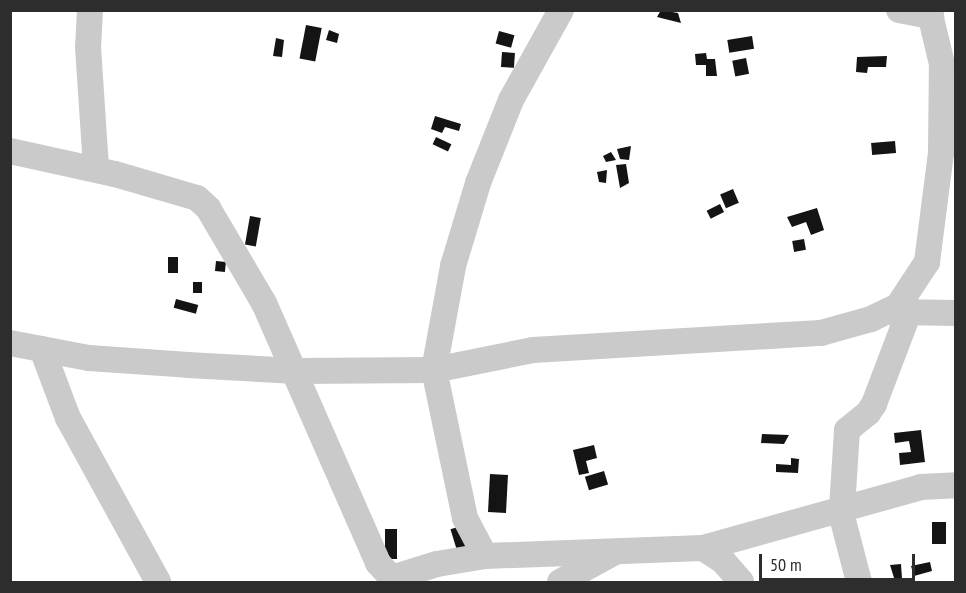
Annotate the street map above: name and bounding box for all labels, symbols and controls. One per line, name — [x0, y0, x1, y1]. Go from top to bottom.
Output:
scale bar — [762, 542, 918, 580]
text: 50 m — [770, 553, 802, 576]

